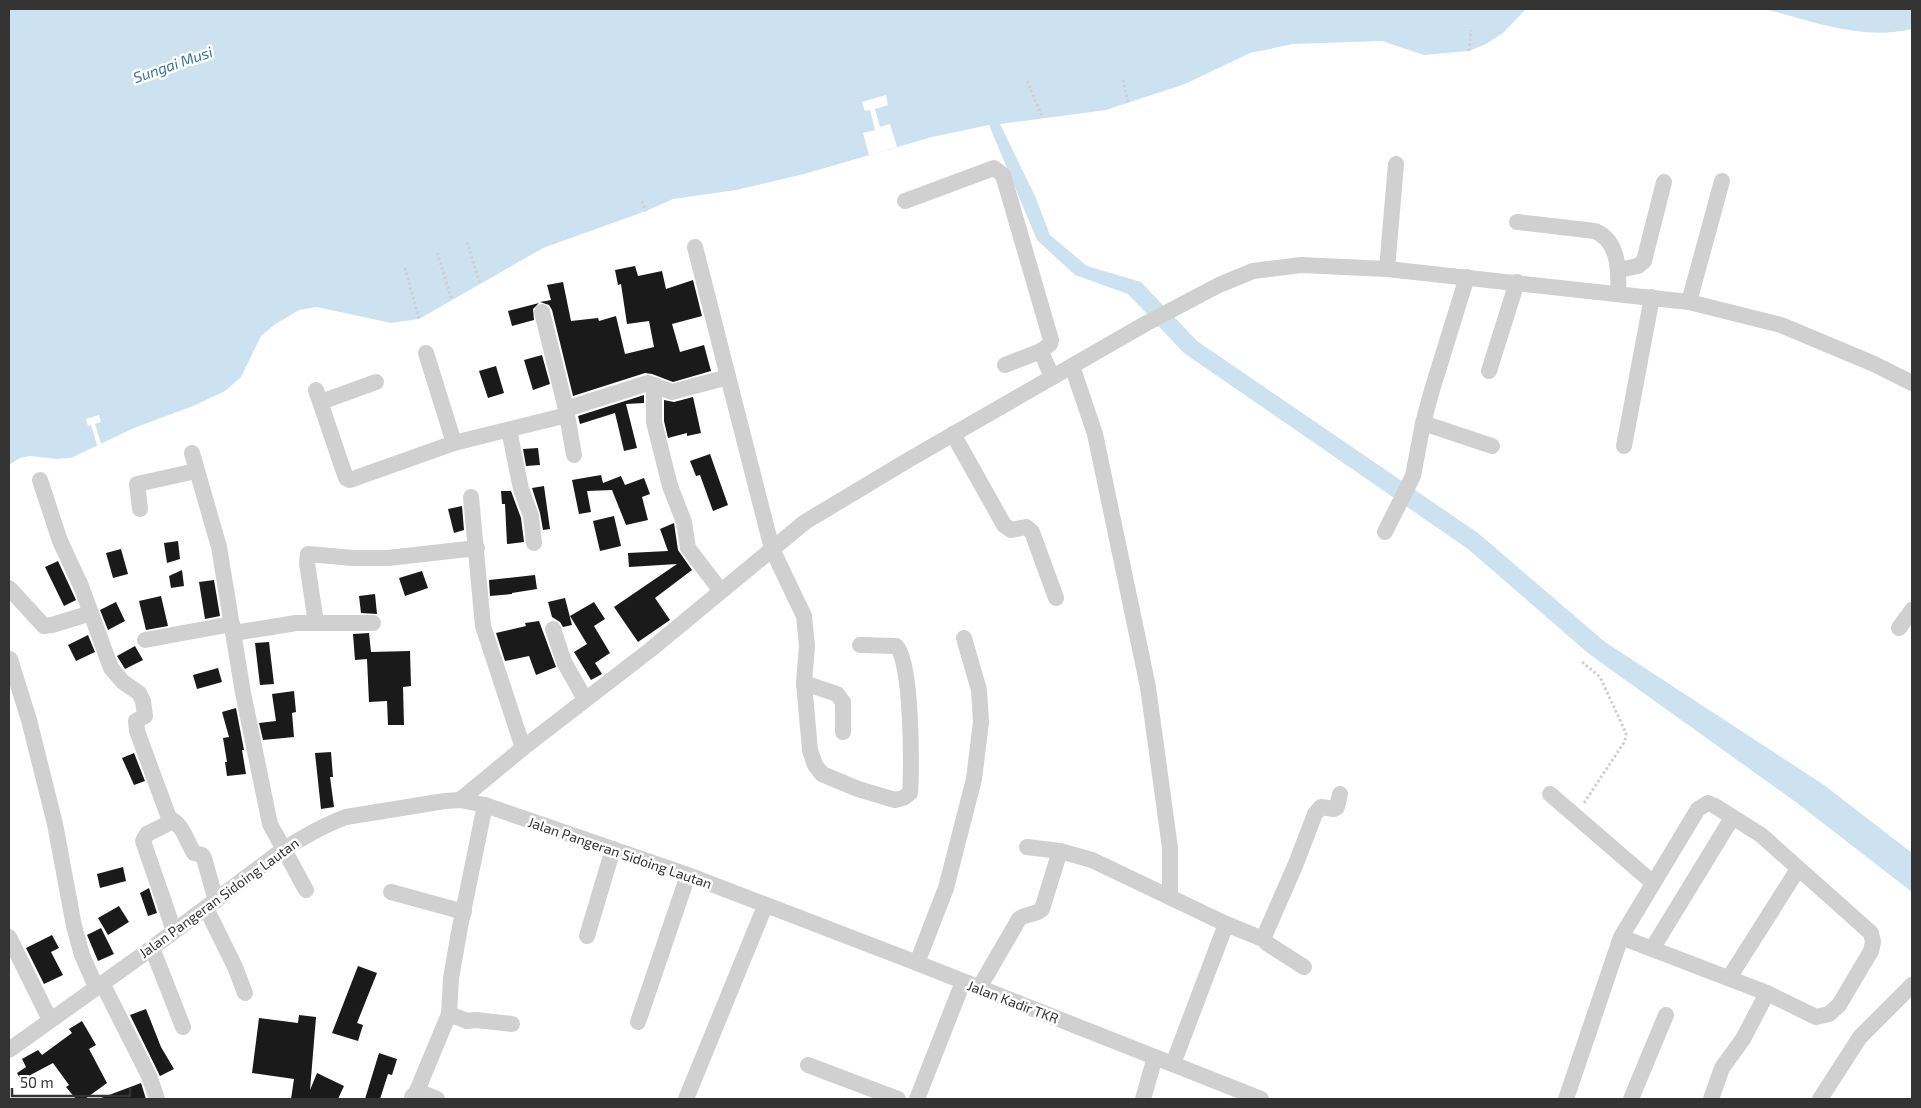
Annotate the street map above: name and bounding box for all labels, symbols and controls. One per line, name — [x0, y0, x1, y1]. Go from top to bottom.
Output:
water label: Sungai Musi — [131, 42, 215, 86]
street label: Jalan Pangeran Sidoing Lautan — [526, 813, 714, 892]
street label: Jalan Pangeran Sidoing Lautan — [136, 834, 302, 961]
street label: Jalan Kadir TKR — [965, 976, 1061, 1027]
scale bar — [12, 1066, 130, 1098]
text: 50 m — [20, 1073, 54, 1091]

